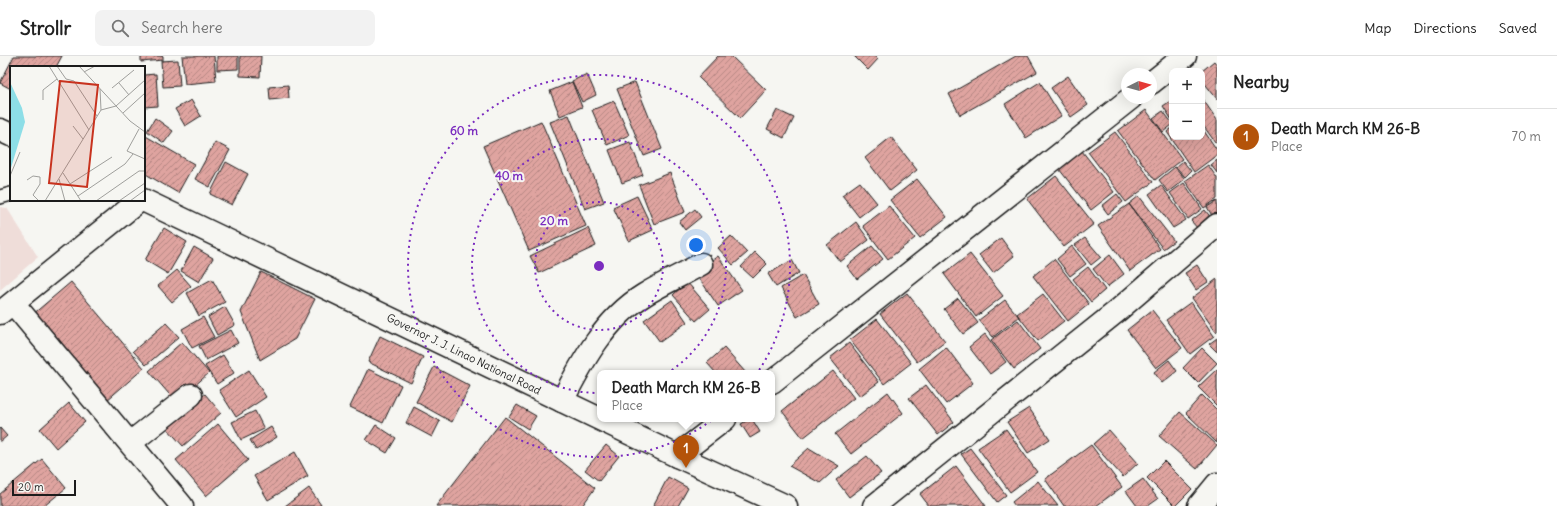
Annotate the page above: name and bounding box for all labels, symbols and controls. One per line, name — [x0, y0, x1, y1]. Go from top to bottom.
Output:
search box — [95, 10, 375, 46]
text: Strollr — [20, 16, 71, 40]
icon: search — [109, 17, 131, 39]
text: Search here — [141, 18, 223, 37]
text: Map — [1364, 19, 1391, 37]
text: Directions — [1413, 19, 1477, 37]
text: Saved — [1499, 19, 1537, 37]
inset map — [10, 66, 145, 201]
north arrow — [1121, 68, 1157, 104]
map controls — [1169, 68, 1205, 140]
button: + — [1169, 68, 1205, 104]
text: Nearby — [1233, 71, 1289, 93]
button: − — [1169, 104, 1205, 140]
text: Death March KM 26-B — [1271, 119, 1420, 138]
text: 60 m — [450, 123, 479, 138]
text: 1 — [1243, 128, 1249, 145]
text: 70 m — [1512, 128, 1541, 145]
text: Place — [1271, 138, 1302, 155]
text: 40 m — [495, 168, 524, 183]
text: 20 m — [540, 213, 568, 228]
your location — [686, 235, 706, 255]
centre of rings — [592, 259, 606, 273]
street label: Governor J. J. Linao National Road — [385, 310, 544, 398]
popup — [597, 370, 775, 422]
text: Death March KM 26-B — [611, 378, 761, 397]
text: Place — [611, 397, 643, 414]
pin: 1 — [673, 435, 699, 468]
scale bar — [12, 478, 76, 497]
text: 20 m — [18, 480, 44, 494]

